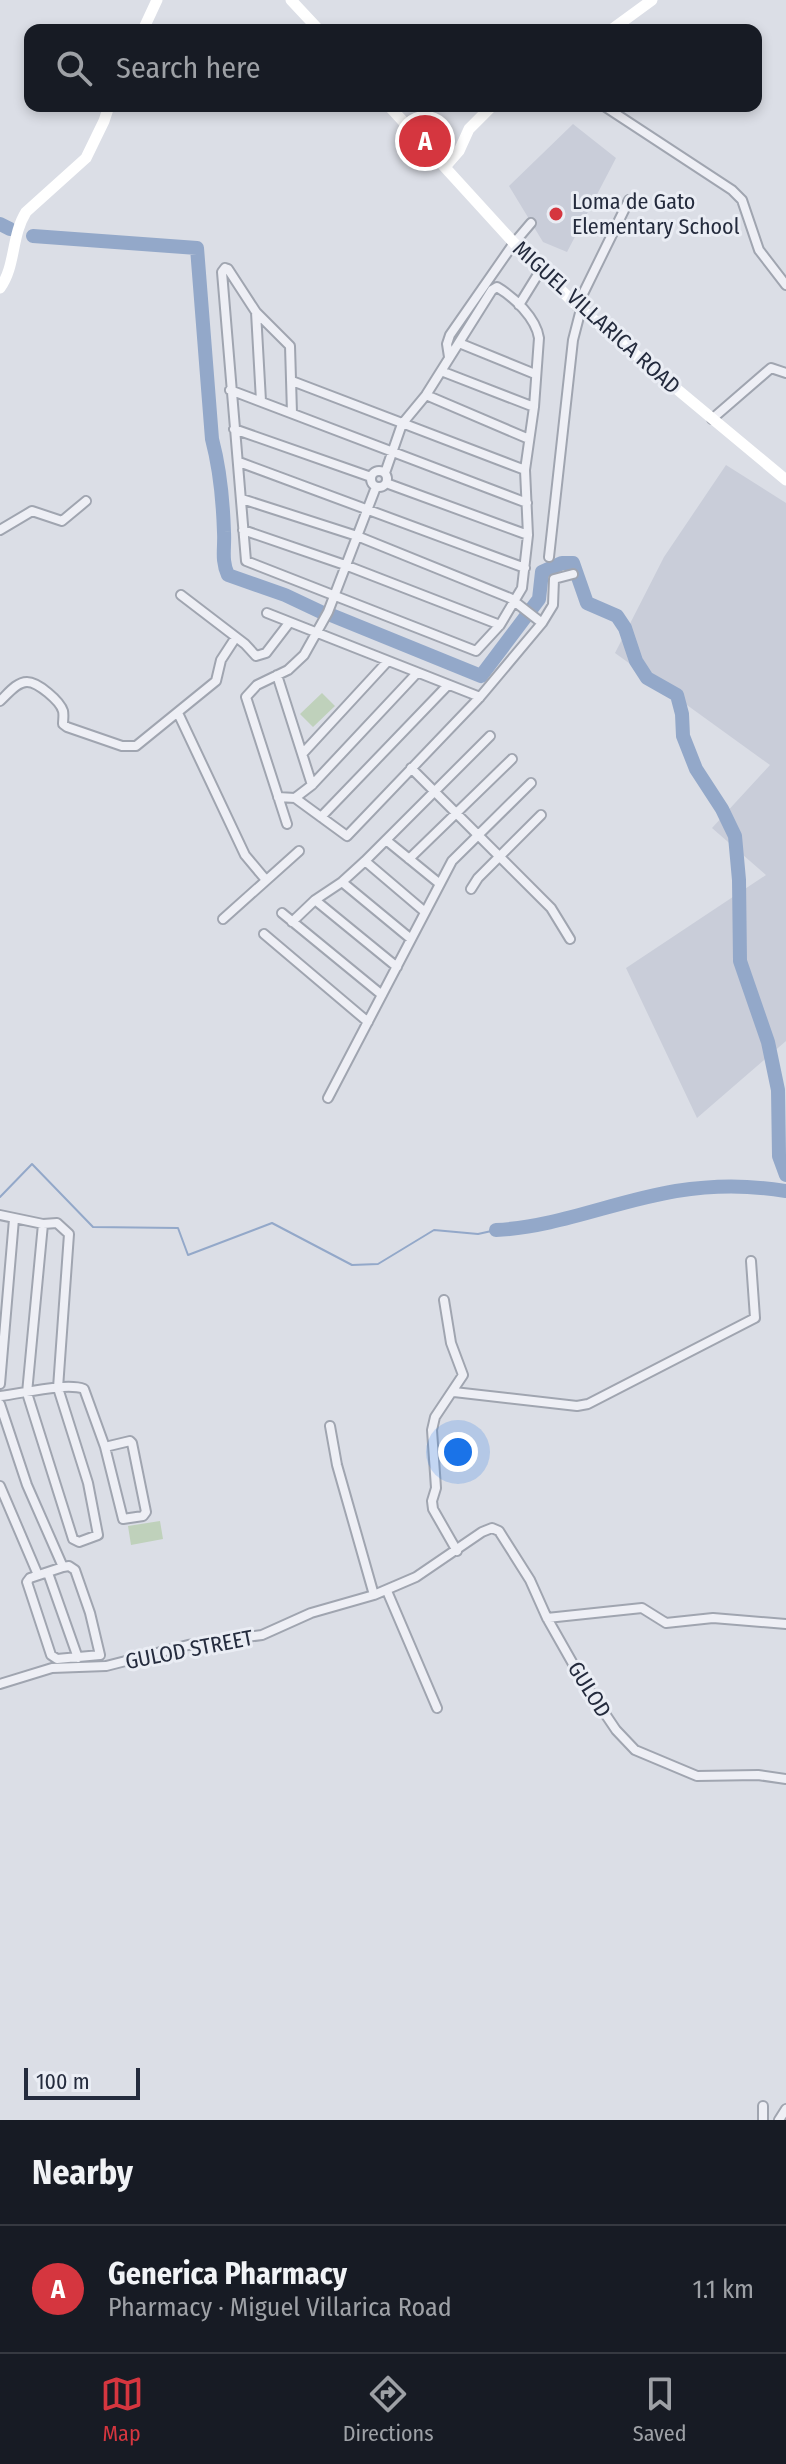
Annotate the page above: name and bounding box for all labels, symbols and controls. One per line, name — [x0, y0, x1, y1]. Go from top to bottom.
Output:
search box — [24, 24, 762, 112]
icon: search — [52, 46, 96, 90]
text: Search here — [116, 50, 261, 86]
pin: A — [399, 111, 451, 171]
place label: Loma de Gato Elementary School — [572, 188, 740, 240]
marker: Loma de Gato Elementary School — [547, 205, 565, 223]
street label: MIGUEL VILLARICA ROAD — [508, 235, 686, 400]
your location — [438, 1432, 478, 1472]
street label: GULOD STREET — [123, 1624, 256, 1675]
street label: GULOD — [562, 1656, 617, 1722]
scale bar — [24, 2064, 140, 2100]
text: 100 m — [36, 2068, 90, 2095]
text: Nearby — [32, 2152, 133, 2193]
text: Generica Pharmacy — [108, 2256, 347, 2292]
text: A — [51, 2274, 65, 2305]
text: 1.1 km — [693, 2274, 754, 2305]
text: Pharmacy · Miguel Villarica Road — [108, 2292, 452, 2323]
tab: Map — [100, 2372, 144, 2447]
tab: Directions — [343, 2372, 434, 2447]
tab: Saved — [633, 2372, 686, 2447]

